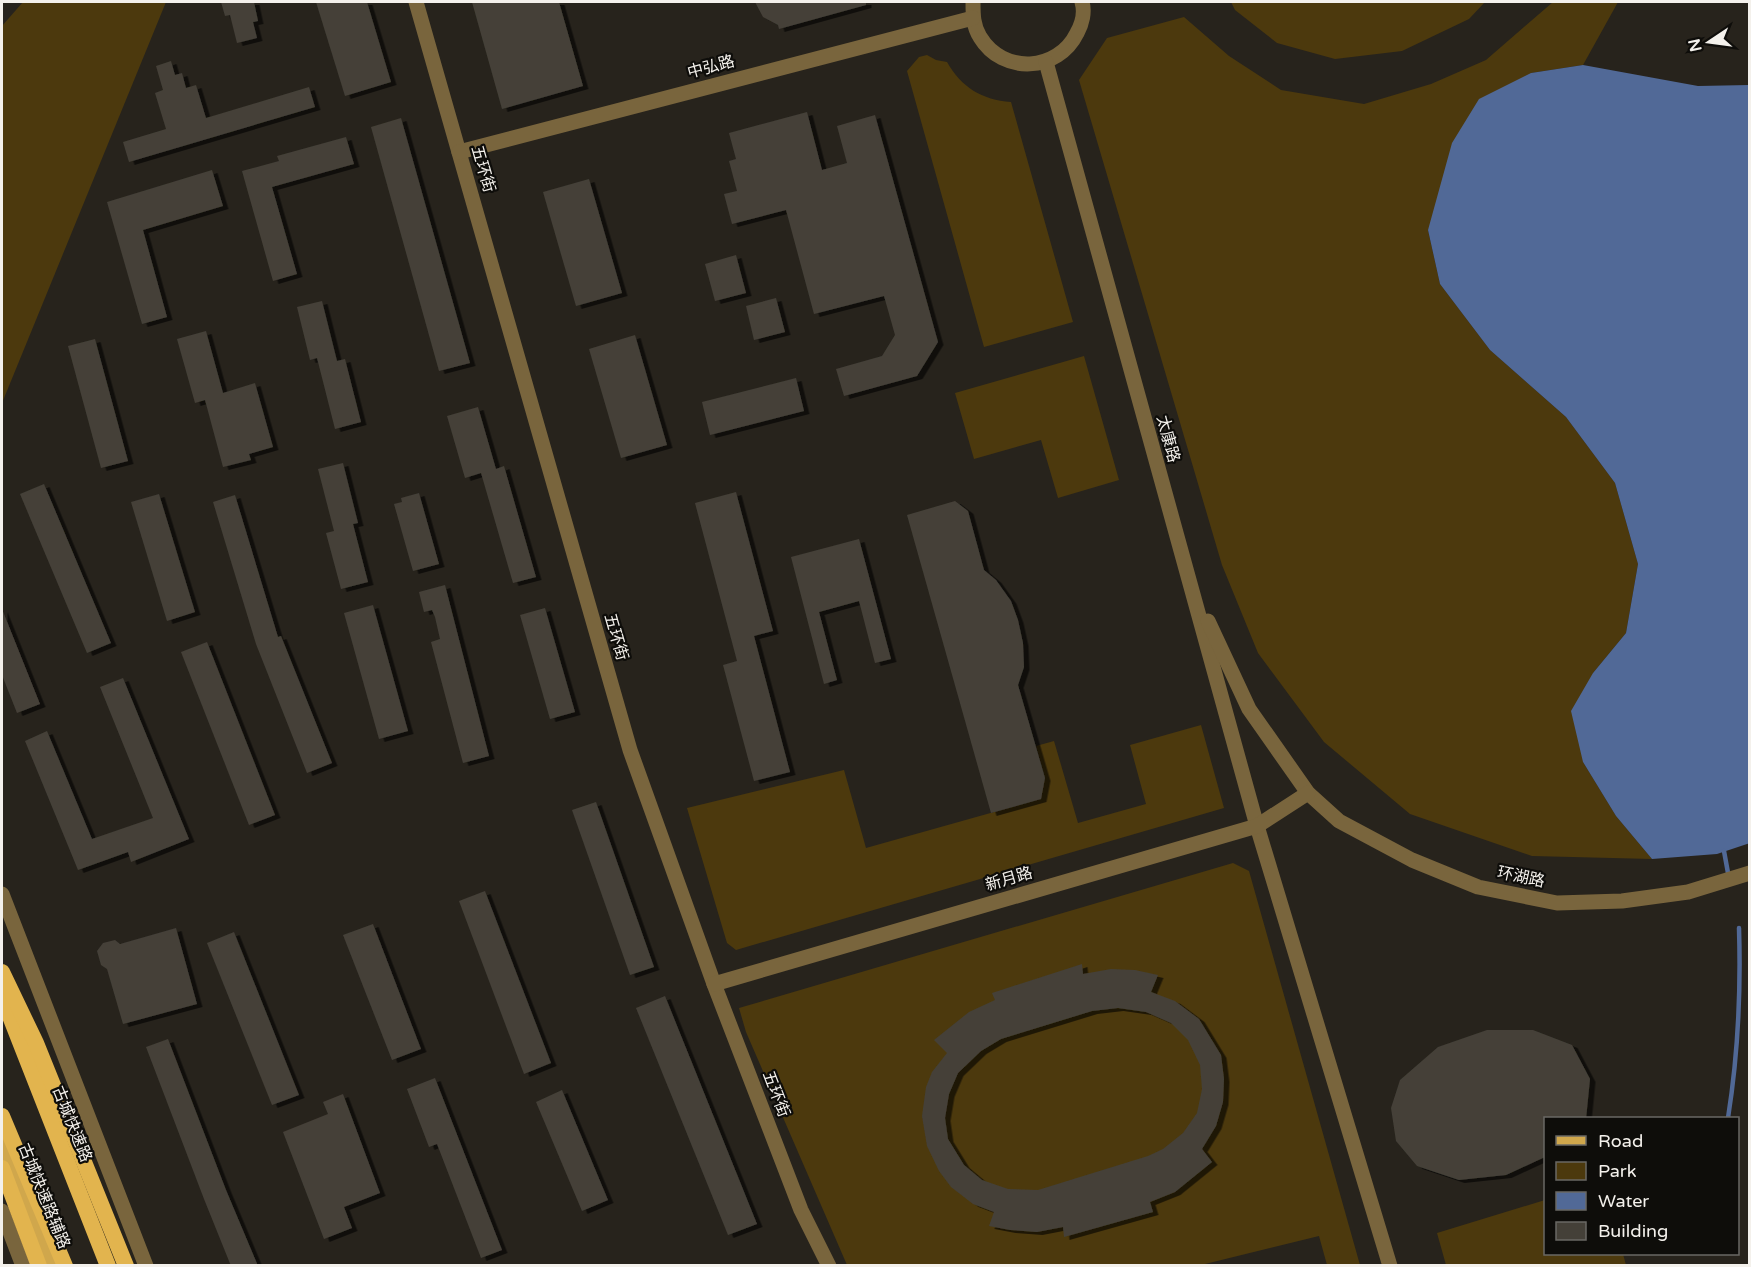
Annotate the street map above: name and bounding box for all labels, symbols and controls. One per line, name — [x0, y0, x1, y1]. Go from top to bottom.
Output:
north arrow — [1679, 12, 1739, 72]
text: N — [1684, 37, 1707, 54]
street label: 中弘路 — [685, 51, 737, 83]
street label: 五环街 — [467, 143, 499, 195]
street label: 太康路 — [1152, 413, 1184, 465]
street label: 五环街 — [600, 611, 632, 663]
street label: 环湖路 — [1495, 862, 1547, 892]
street label: 新月路 — [983, 863, 1035, 895]
street label: 五环街 — [758, 1068, 794, 1120]
street label: 古城快速路 — [48, 1083, 96, 1165]
legend — [1544, 1117, 1739, 1255]
text: Road — [1598, 1130, 1643, 1152]
street label: 古城快速路辅路 — [14, 1140, 74, 1252]
text: Park — [1598, 1160, 1637, 1182]
text: Water — [1598, 1190, 1649, 1212]
text: Building — [1598, 1220, 1668, 1242]

